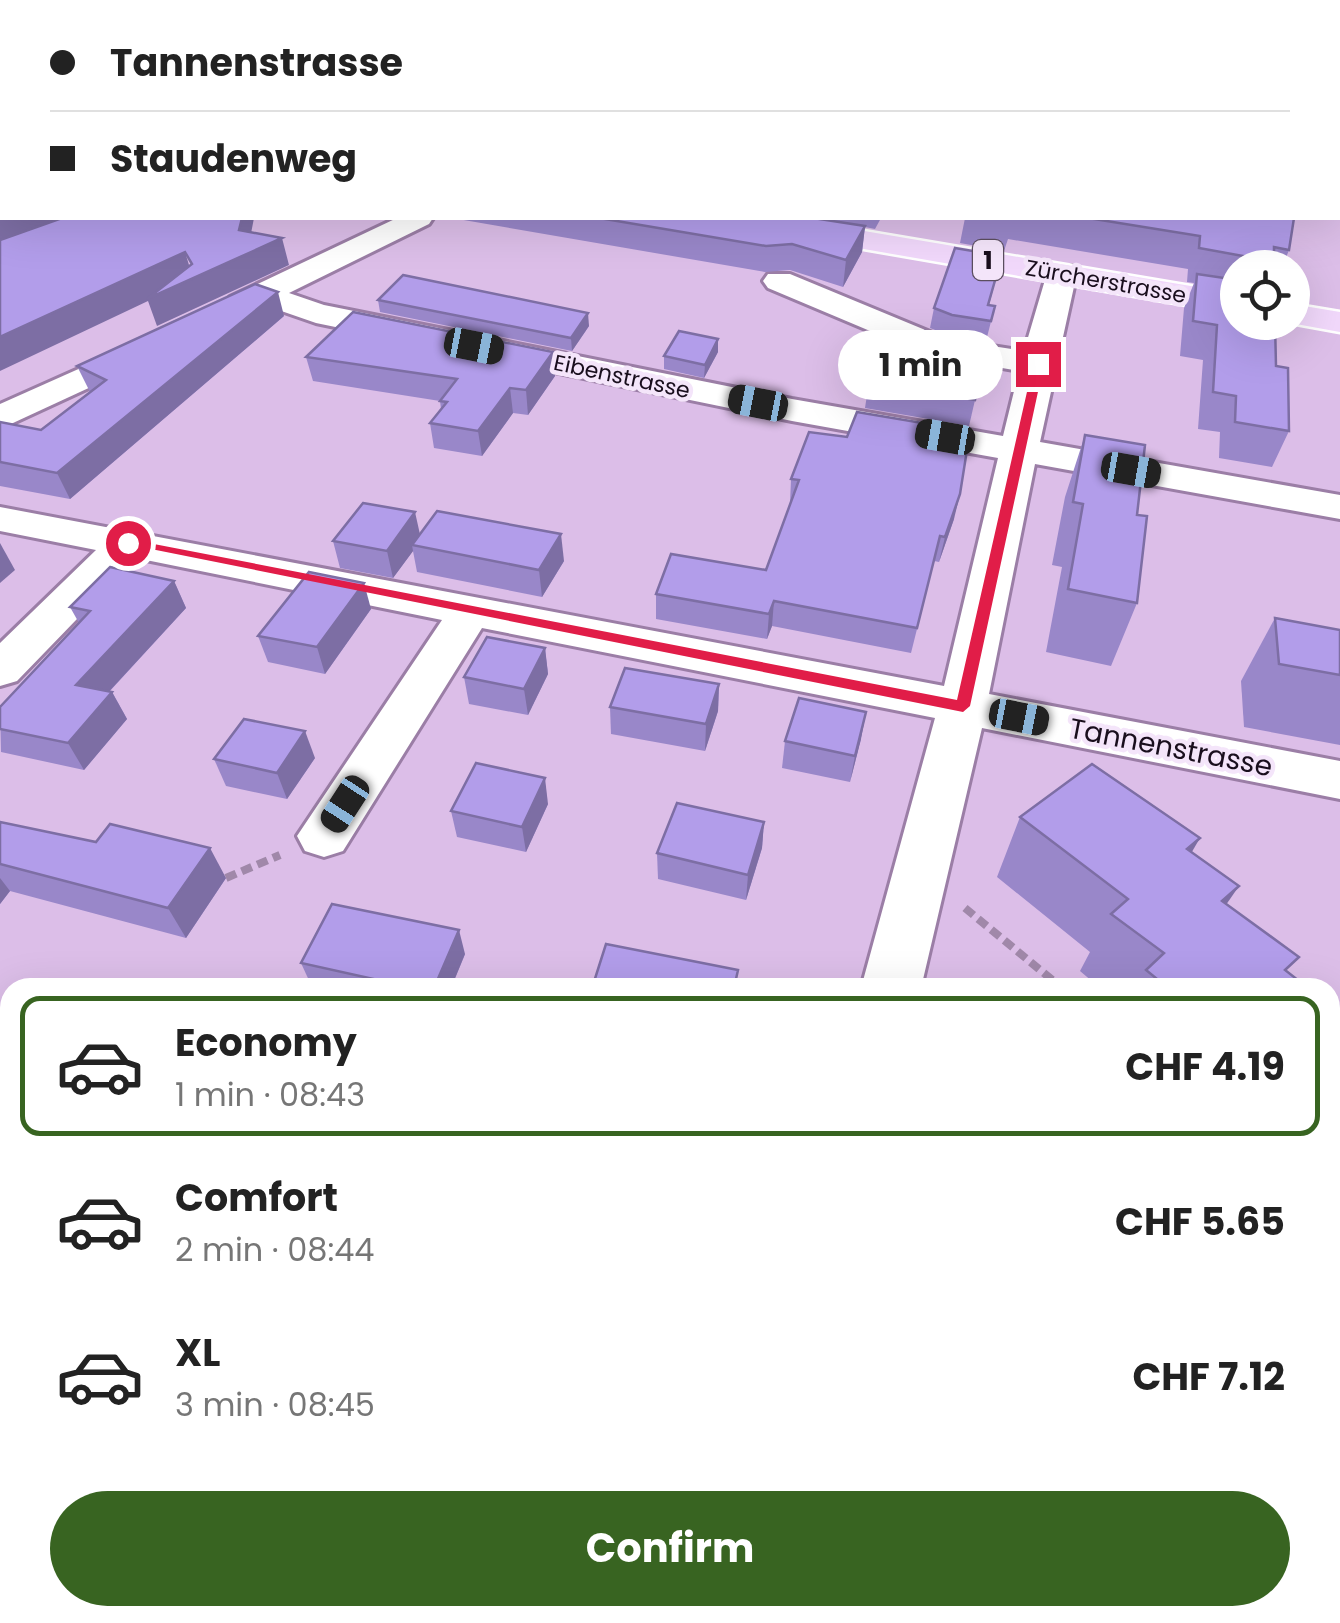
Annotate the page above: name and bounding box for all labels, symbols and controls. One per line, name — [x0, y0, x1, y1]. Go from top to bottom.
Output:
text: Tannenstrasse — [110, 36, 403, 89]
text: Staudenweg — [110, 132, 357, 185]
road number: 1 — [973, 240, 1003, 280]
map controls — [1220, 250, 1310, 340]
button: locate — [1220, 250, 1310, 340]
street label: Zürcherstrasse — [1023, 252, 1189, 311]
car — [442, 326, 506, 366]
callout: 1 min — [838, 329, 1003, 399]
text: 1 min — [879, 342, 962, 387]
route end — [1016, 342, 1061, 387]
street label: Eibenstrasse — [551, 347, 693, 406]
car — [726, 383, 790, 423]
car — [913, 417, 977, 457]
car — [1099, 450, 1163, 490]
route start — [106, 521, 151, 566]
car — [987, 697, 1051, 737]
street label: Tannenstrasse — [1066, 709, 1276, 786]
car — [316, 771, 374, 837]
text: Economy — [175, 1016, 357, 1069]
icon: car — [55, 1021, 145, 1111]
text: CHF 4.19 — [1125, 1040, 1285, 1093]
text: 1 min · 08:43 — [175, 1072, 365, 1117]
text: Comfort — [175, 1171, 338, 1224]
icon: car — [55, 1176, 145, 1266]
text: CHF 5.65 — [1115, 1195, 1285, 1248]
text: 2 min · 08:44 — [175, 1227, 375, 1272]
text: XL — [175, 1326, 220, 1379]
icon: car — [55, 1331, 145, 1421]
text: CHF 7.12 — [1132, 1350, 1285, 1403]
text: 3 min · 08:45 — [175, 1382, 375, 1427]
button: Confirm — [50, 1491, 1290, 1606]

